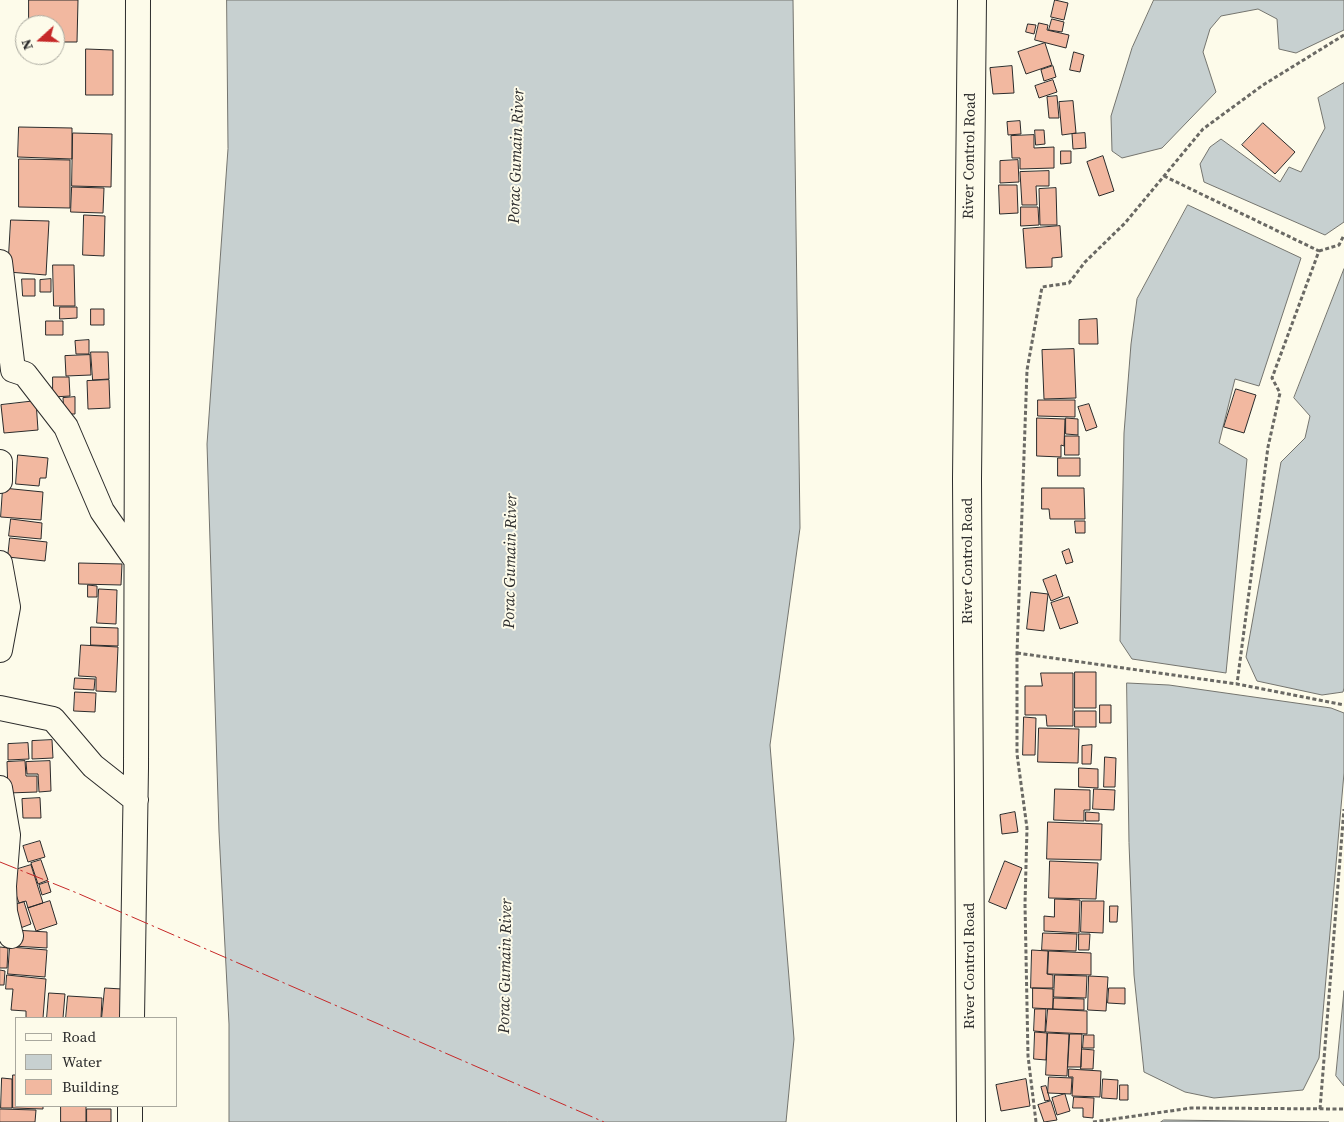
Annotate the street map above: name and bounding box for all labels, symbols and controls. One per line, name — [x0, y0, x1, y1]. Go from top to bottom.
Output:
north arrow — [15, 15, 65, 65]
text: N — [16, 37, 38, 53]
water label: Porac Gumain River — [505, 88, 529, 224]
street label: River Control Road — [960, 93, 980, 219]
water label: Porac Gumain River — [500, 493, 522, 629]
street label: River Control Road — [959, 498, 977, 624]
water label: Porac Gumain River — [495, 898, 517, 1034]
street label: River Control Road — [961, 903, 979, 1029]
legend — [15, 1017, 178, 1107]
text: Road — [62, 1026, 96, 1047]
text: Water — [62, 1051, 102, 1072]
text: Building — [62, 1076, 119, 1097]

